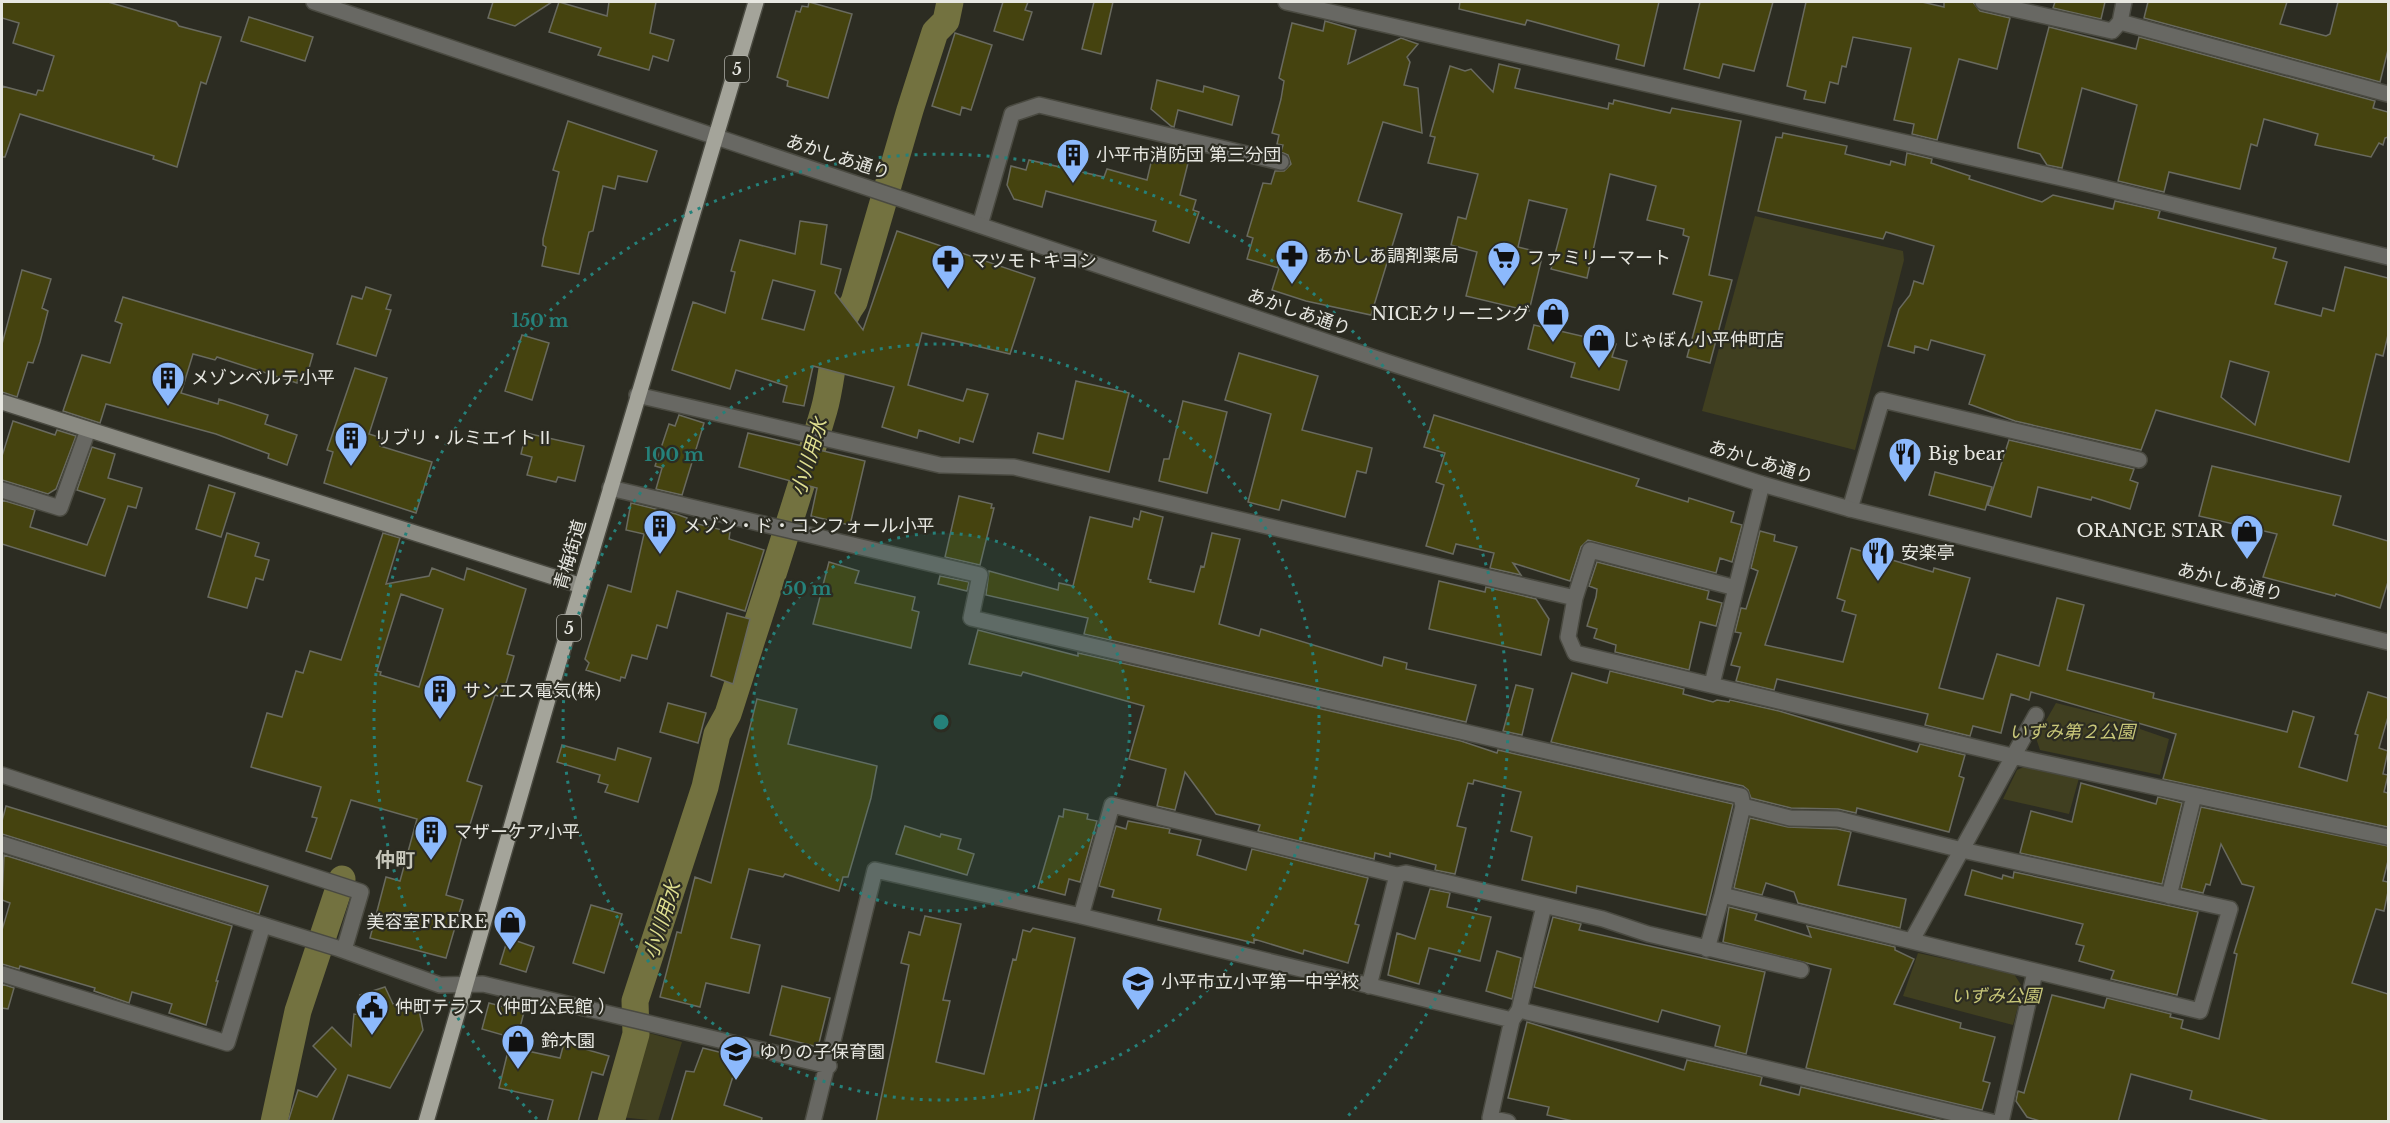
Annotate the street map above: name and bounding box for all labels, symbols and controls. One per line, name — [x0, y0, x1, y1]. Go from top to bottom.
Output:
road number: 5 — [725, 56, 749, 82]
street label: あかしあ通り — [783, 130, 893, 184]
building icon: 小平市消防団 第三分団 — [1055, 137, 1091, 184]
place label: 小平市消防団 第三分団 — [1096, 144, 1281, 166]
pharmacy icon: あかしあ調剤薬局 — [1274, 238, 1310, 285]
supermarket icon: ファミリーマート — [1486, 240, 1522, 287]
pharmacy icon: マツモトキヨシ — [930, 243, 966, 290]
place label: あかしあ調剤薬局 — [1315, 245, 1459, 267]
place label: ファミリーマート — [1527, 247, 1671, 269]
place label: マツモトキヨシ — [971, 250, 1097, 272]
street label: あかしあ通り — [1244, 284, 1354, 340]
shop icon: NICEクリーニング — [1535, 296, 1571, 343]
place label: NICEクリーニング — [1371, 303, 1530, 325]
text: 150 m — [512, 310, 569, 332]
shop icon: じゃぼん小平仲町店 — [1581, 322, 1617, 369]
place label: じゃぼん小平仲町店 — [1622, 329, 1784, 351]
building icon: メゾンベルテ小平 — [150, 360, 186, 407]
place label: メゾンベルテ小平 — [191, 367, 335, 389]
water label: 小川用水 — [786, 413, 833, 499]
building icon: リブリ・ルミエイトⅡ — [333, 420, 369, 467]
place label: リブリ・ルミエイトⅡ — [374, 427, 554, 449]
street label: あかしあ通り — [1706, 436, 1816, 488]
restaurant icon: Big bear — [1887, 436, 1923, 483]
place label: Big bear — [1928, 443, 2005, 465]
text: 100 m — [644, 444, 704, 466]
building icon: メゾン・ド・コンフォール小平 — [642, 508, 678, 555]
shop icon: ORANGE STAR — [2229, 513, 2265, 560]
place label: メゾン・ド・コンフォール小平 — [683, 515, 934, 537]
street label: 青梅街道 — [550, 517, 590, 593]
place label: ORANGE STAR — [2076, 520, 2225, 542]
restaurant icon: 安楽亭 — [1860, 535, 1896, 582]
place label: 安楽亭 — [1901, 542, 1955, 564]
street label: あかしあ通り — [2175, 558, 2285, 606]
text: 50 m — [783, 578, 832, 600]
road number: 5 — [557, 615, 581, 641]
building icon: サンエス電気(株) — [422, 673, 458, 720]
place label: サンエス電気(株) — [463, 680, 601, 702]
centre of rings — [931, 712, 951, 732]
park label: いずみ第２公園 — [2009, 721, 2138, 743]
building icon: マザーケア小平 — [413, 814, 449, 861]
place label: マザーケア小平 — [454, 821, 580, 843]
district label: 仲町 — [375, 848, 415, 872]
water label: 小川用水 — [638, 876, 686, 962]
shop icon: 美容室FRERE — [492, 904, 528, 951]
place label: 美容室FRERE — [366, 911, 487, 933]
school or university icon: 小平市立小平第一中学校 — [1120, 964, 1156, 1011]
place label: 小平市立小平第一中学校 — [1161, 971, 1359, 993]
park label: いずみ公園 — [1951, 985, 2044, 1007]
public building icon: 仲町テラス（仲町公民館 ） — [354, 989, 390, 1036]
place label: 仲町テラス（仲町公民館 ） — [395, 996, 616, 1018]
shop icon: 鈴木園 — [500, 1023, 536, 1070]
place label: 鈴木園 — [541, 1030, 595, 1052]
school or university icon: ゆりの子保育園 — [718, 1034, 754, 1081]
place label: ゆりの子保育園 — [759, 1041, 885, 1063]

